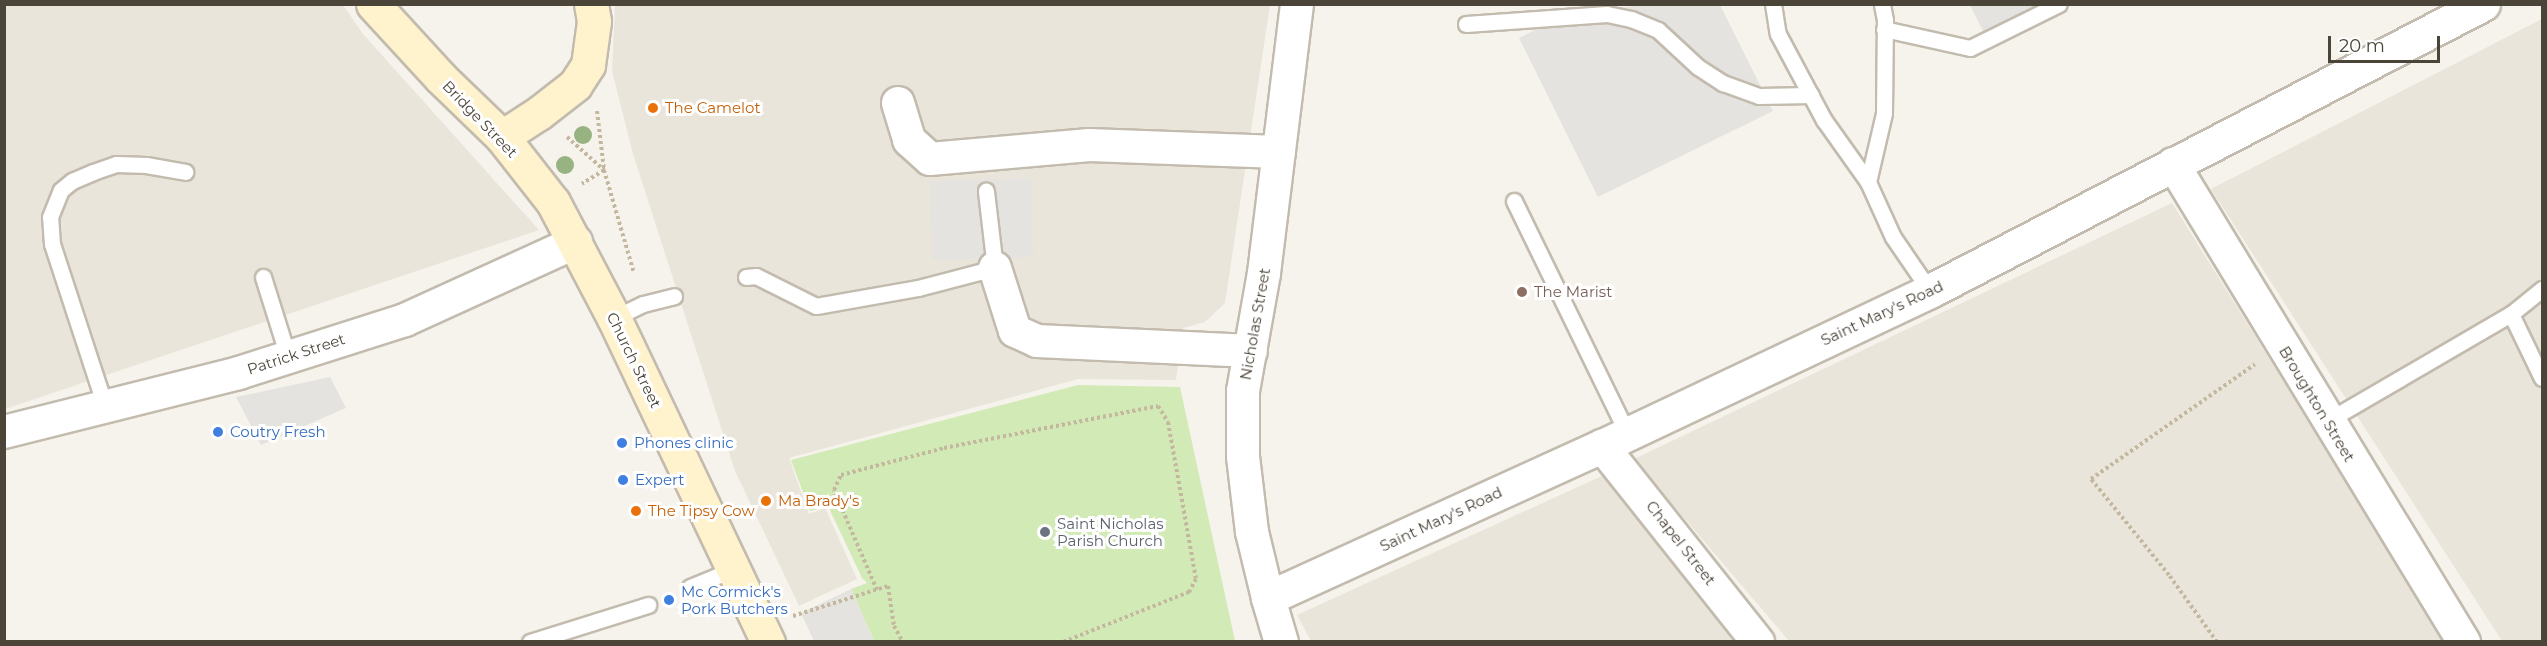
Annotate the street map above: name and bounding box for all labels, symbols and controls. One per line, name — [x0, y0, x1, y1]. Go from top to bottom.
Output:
scale bar — [2331, 24, 2444, 62]
text: 20 m — [2339, 35, 2385, 57]
street label: Bridge Street — [439, 77, 521, 161]
place label: The Camelot — [665, 99, 761, 117]
marker: The Camelot — [646, 101, 660, 115]
street label: Nicholas Street — [1236, 267, 1274, 381]
street label: Saint Mary's Road — [1818, 277, 1946, 349]
place label: The Marist — [1534, 283, 1612, 301]
marker: The Marist — [1515, 285, 1529, 299]
street label: Church Street — [603, 309, 665, 411]
street label: Patrick Street — [245, 330, 347, 378]
street label: Broughton Street — [2275, 343, 2359, 465]
place label: Coutry Fresh — [230, 423, 326, 441]
marker: Coutry Fresh — [211, 425, 225, 439]
place label: Phones clinic — [634, 434, 734, 452]
marker: Phones clinic — [615, 436, 629, 450]
place label: Expert — [635, 471, 684, 489]
marker: Expert — [616, 473, 630, 487]
street label: Saint Mary's Road — [1377, 483, 1505, 555]
place label: Ma Brady's — [778, 492, 859, 510]
marker: Ma Brady's — [759, 494, 773, 508]
street label: Chapel Street — [1642, 497, 1720, 589]
place label: The Tipsy Cow — [648, 502, 755, 520]
marker: The Tipsy Cow — [629, 504, 643, 518]
place label: Saint Nicholas Parish Church — [1057, 514, 1164, 549]
marker: Saint Nicholas Parish Church — [1038, 525, 1052, 539]
place label: Mc Cormick's Pork Butchers — [681, 582, 788, 617]
marker: Mc Cormick's Pork Butchers — [662, 593, 676, 607]

